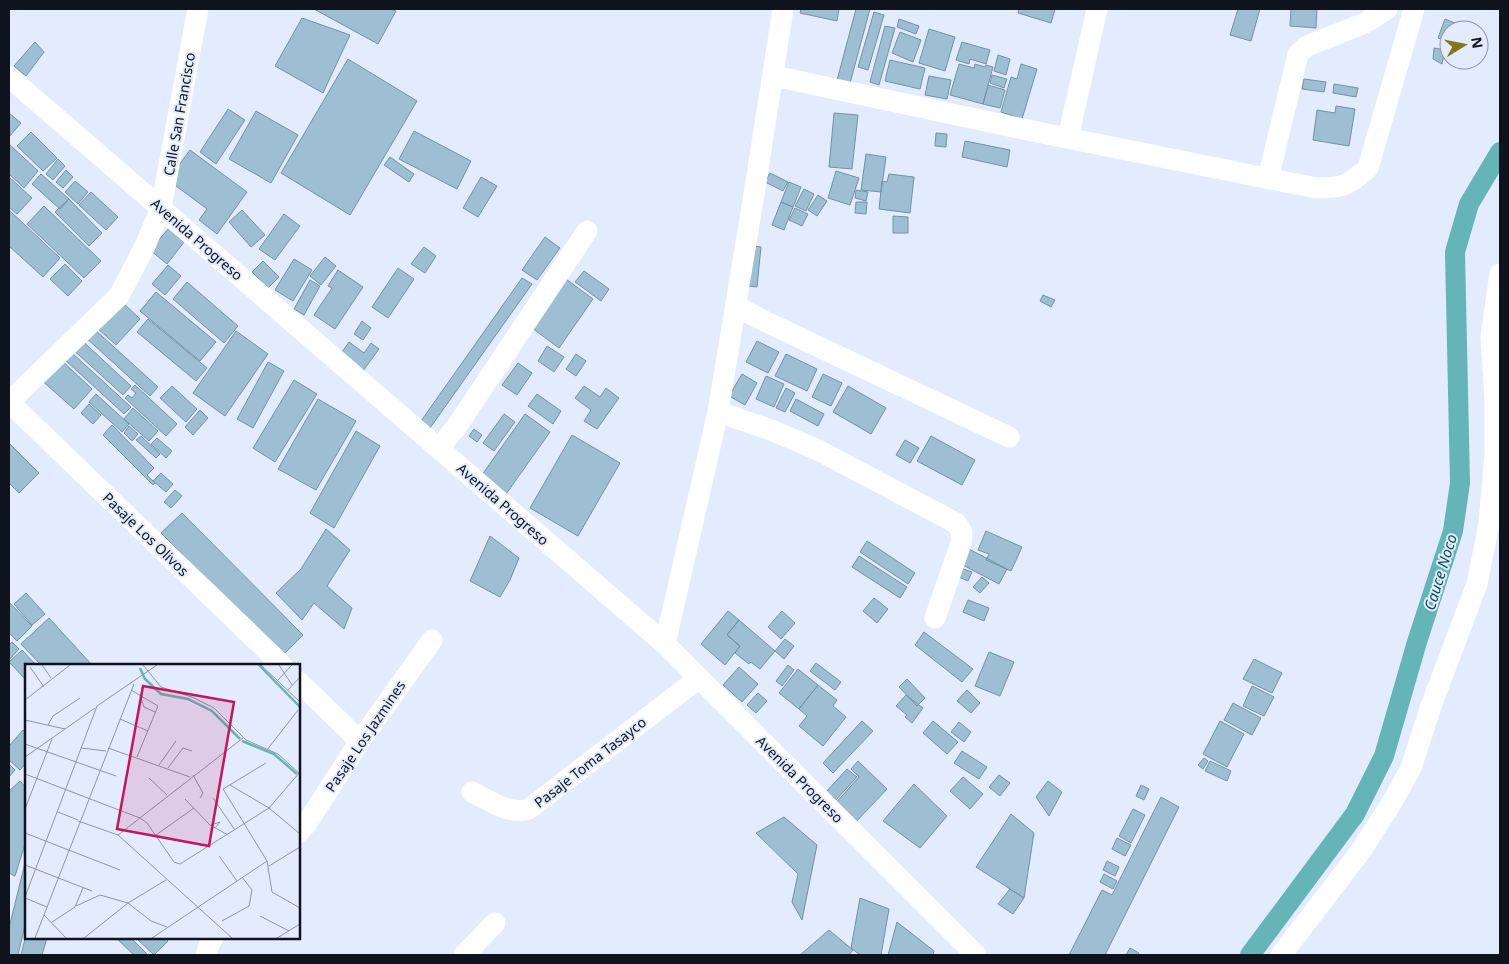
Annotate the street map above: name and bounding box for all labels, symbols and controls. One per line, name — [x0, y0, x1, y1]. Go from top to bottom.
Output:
north arrow — [1439, 20, 1489, 70]
text: N — [1467, 35, 1488, 50]
street label: Calle San Francisco — [159, 51, 199, 177]
street label: Avenida Progreso — [147, 194, 247, 284]
street label: Avenida Progreso — [453, 459, 553, 549]
street label: Pasaje Los Olivos — [99, 488, 193, 580]
water label: Cauce Noco — [1419, 532, 1461, 612]
inset map — [25, 664, 300, 939]
street label: Pasaje Los Jazmines — [321, 676, 409, 795]
street label: Pasaje Toma Tasayco — [530, 712, 650, 812]
street label: Avenida Progreso — [752, 731, 848, 827]

